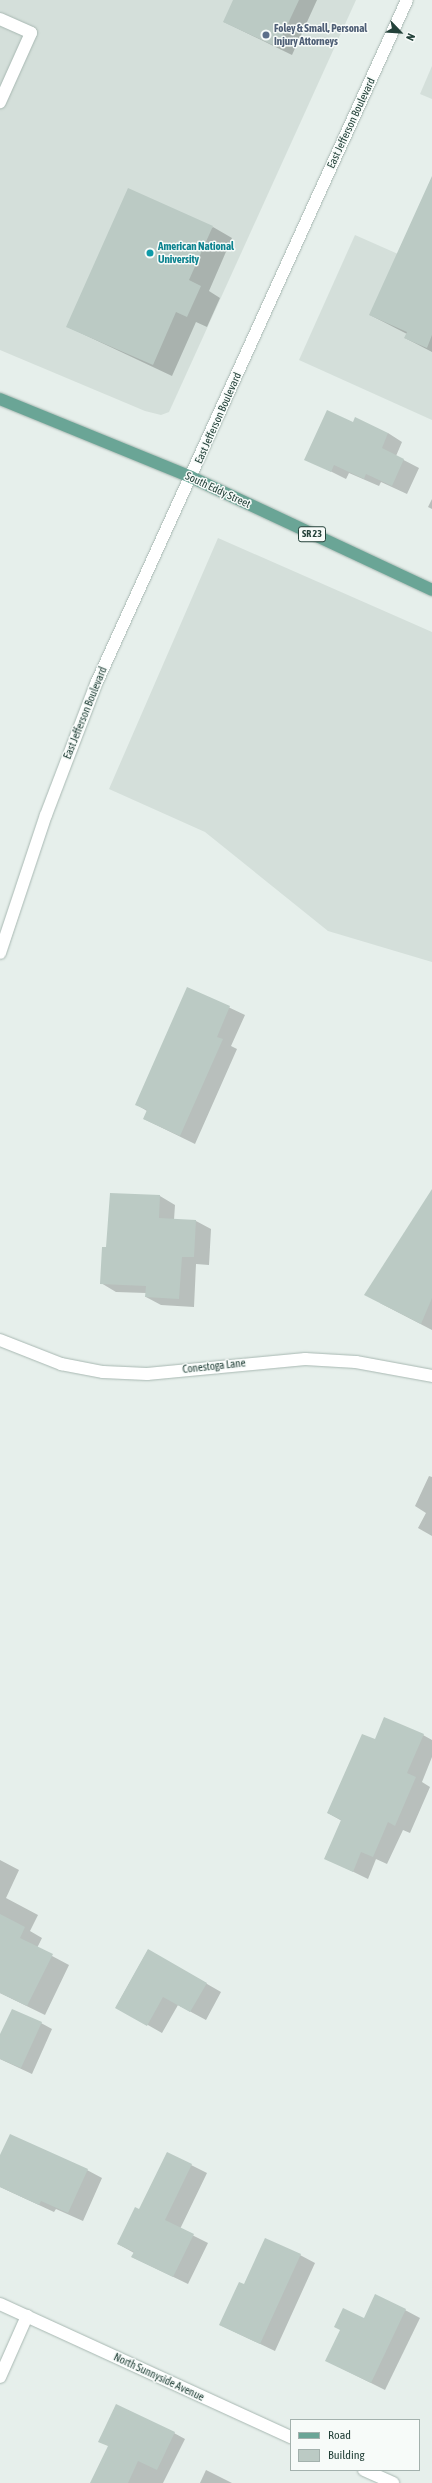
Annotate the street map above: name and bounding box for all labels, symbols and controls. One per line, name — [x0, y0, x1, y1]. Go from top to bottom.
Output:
north arrow — [380, 12, 420, 52]
place label: Foley & Small, Personal Injury Attorneys — [274, 22, 367, 48]
marker: Foley & Small, Personal Injury Attorneys — [261, 30, 271, 40]
text: N — [404, 32, 418, 43]
street label: East Jefferson Boulevard — [324, 76, 378, 170]
place label: American National University — [158, 240, 234, 266]
marker: American National University — [145, 248, 155, 258]
street label: East Jefferson Boulevard — [192, 370, 244, 466]
street label: South Eddy Street — [183, 469, 253, 511]
road number: SR 23 — [298, 526, 326, 542]
street label: East Jefferson Boulevard — [60, 665, 110, 761]
street label: Conestoga Lane — [182, 1356, 246, 1376]
street label: North Sunnyside Avenue — [112, 2350, 206, 2404]
legend — [290, 2419, 420, 2471]
text: Road — [328, 2428, 351, 2442]
text: Building — [328, 2448, 365, 2462]

